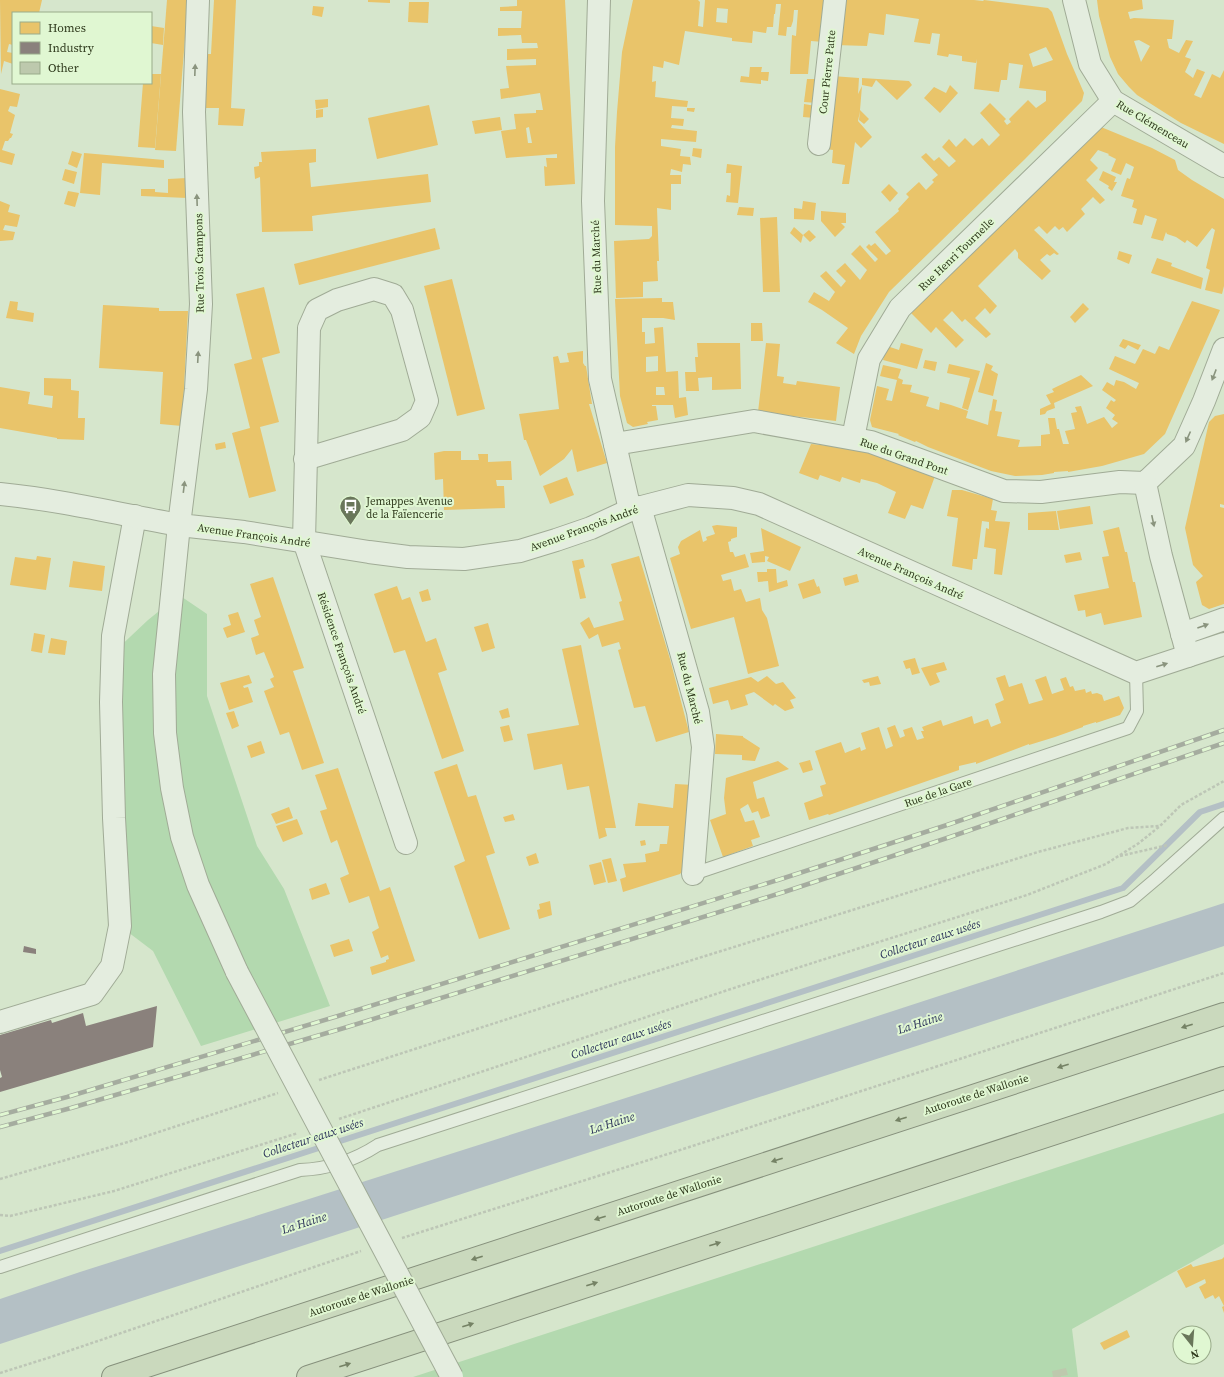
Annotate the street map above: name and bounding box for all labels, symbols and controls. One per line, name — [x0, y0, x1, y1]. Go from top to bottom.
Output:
legend — [12, 12, 152, 84]
text: Homes — [48, 20, 86, 36]
street label: Cour Pierre Patte — [816, 29, 839, 115]
text: Industry — [48, 40, 95, 56]
text: Other — [48, 60, 79, 76]
one-way arrow — [192, 64, 199, 76]
street label: Rue Clémenceau — [1114, 97, 1192, 152]
one-way arrow — [194, 193, 200, 206]
street label: Rue Trois Crampons — [191, 213, 208, 313]
street label: Rue Henri Tournelle — [915, 214, 998, 294]
street label: Rue du Marché — [588, 219, 605, 294]
one-way arrow — [195, 350, 201, 363]
one-way arrow — [1210, 369, 1216, 381]
one-way arrow — [1185, 431, 1191, 442]
street label: Rue du Grand Pont — [858, 434, 950, 479]
one-way arrow — [181, 481, 187, 493]
bus stop icon: Jemappes Avenue de la Faïencerie — [337, 494, 363, 527]
place label: Jemappes Avenue de la Faïencerie — [365, 494, 453, 522]
street label: Avenue François André — [528, 502, 641, 555]
one-way arrow — [1151, 515, 1157, 527]
street label: Avenue François André — [196, 520, 312, 551]
street label: Avenue François André — [856, 543, 966, 604]
street label: Résidence François André — [314, 590, 370, 716]
one-way arrow — [1198, 623, 1210, 629]
street label: Rue du Marché — [673, 650, 706, 726]
one-way arrow — [1156, 661, 1168, 667]
street label: Rue de la Gare — [902, 774, 974, 811]
water label: Collecteur eaux usées — [878, 915, 983, 963]
water label: La Haine — [895, 1008, 945, 1038]
water label: Collecteur eaux usées — [569, 1015, 674, 1063]
one-way arrow — [1181, 1023, 1193, 1029]
one-way arrow — [1057, 1063, 1069, 1069]
street label: Autoroute de Wallonie — [922, 1070, 1031, 1119]
water label: La Haine — [587, 1108, 637, 1138]
water label: Collecteur eaux usées — [261, 1114, 366, 1162]
one-way arrow — [894, 1116, 906, 1122]
one-way arrow — [771, 1157, 783, 1163]
street label: Autoroute de Wallonie — [615, 1171, 724, 1220]
water label: La Haine — [279, 1208, 329, 1238]
one-way arrow — [594, 1215, 606, 1221]
one-way arrow — [710, 1241, 722, 1247]
one-way arrow — [470, 1255, 482, 1261]
street label: Autoroute de Wallonie — [307, 1272, 416, 1321]
one-way arrow — [586, 1281, 598, 1287]
one-way arrow — [463, 1321, 475, 1327]
north arrow — [1172, 1325, 1212, 1365]
text: N — [1189, 1346, 1201, 1362]
one-way arrow — [339, 1362, 351, 1368]

